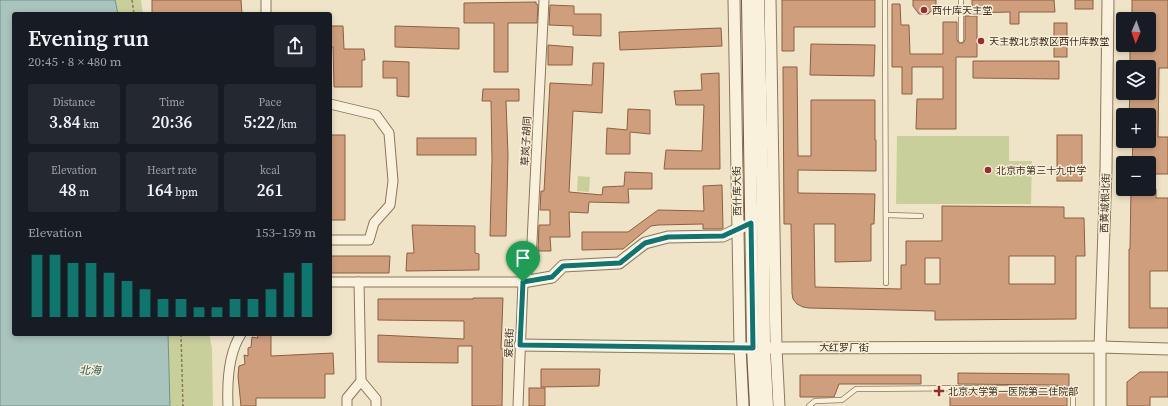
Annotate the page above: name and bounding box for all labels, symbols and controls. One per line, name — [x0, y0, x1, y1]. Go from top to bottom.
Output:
place label: 西什库天主堂 — [932, 4, 992, 17]
marker: 西什库天主堂 — [919, 5, 929, 15]
north arrow — [1116, 12, 1156, 52]
map controls — [1116, 12, 1156, 196]
text: Evening run — [28, 23, 149, 53]
button: share — [274, 25, 316, 67]
place label: 天主教北京教区西什库教堂 — [989, 35, 1109, 48]
marker: 天主教北京教区西什库教堂 — [976, 36, 986, 46]
text: 20:45 · 8 × 480 m — [28, 53, 122, 70]
button: layers — [1116, 60, 1156, 100]
text: Distance — [53, 95, 95, 110]
text: Time — [159, 95, 185, 110]
text: Pace — [258, 95, 282, 110]
button: + — [1116, 108, 1156, 148]
text: 3.84 — [49, 110, 81, 134]
text: 20:36 — [152, 110, 192, 134]
text: 5:22 — [243, 110, 275, 134]
street label: 草岚子胡同 — [518, 116, 534, 166]
text: km — [81, 117, 99, 132]
text: /km — [275, 117, 297, 132]
button: − — [1116, 156, 1156, 196]
text: Elevation — [51, 163, 97, 178]
text: Heart rate — [147, 163, 197, 178]
text: kcal — [260, 163, 280, 178]
place label: 北京市第三十九中学 — [996, 164, 1086, 177]
marker: 北京市第三十九中学 — [983, 165, 993, 175]
street label: 西什库大街 — [730, 166, 744, 216]
street label: 西黄城根北街 — [1097, 173, 1113, 233]
text: 48 — [59, 178, 77, 202]
text: 164 — [146, 178, 173, 202]
text: 261 — [257, 178, 283, 202]
text: m — [77, 185, 89, 200]
text: bpm — [173, 185, 198, 200]
text: Elevation — [28, 224, 82, 241]
text: 153–159 m — [256, 224, 316, 241]
pin — [506, 241, 540, 282]
icon: arrive — [512, 247, 534, 269]
street label: 爱民街 — [502, 328, 516, 358]
street label: 大红罗厂街 — [819, 341, 869, 354]
water label: 北海 — [79, 363, 103, 378]
marker: 北京大学第一医院第二住院部 — [933, 385, 945, 397]
place label: 北京大学第一医院第二住院部 — [948, 385, 1078, 398]

